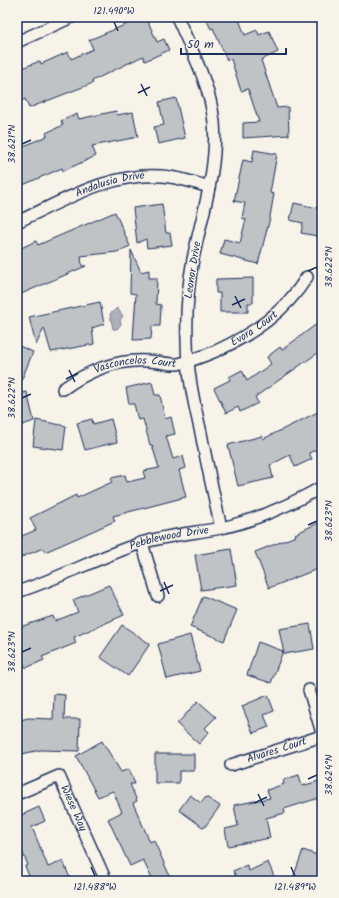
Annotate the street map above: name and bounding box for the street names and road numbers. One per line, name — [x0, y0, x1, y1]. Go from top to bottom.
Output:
street label: Andalusia Drive — [73, 167, 145, 202]
street label: Leonor Drive — [180, 240, 206, 300]
street label: Evora Court — [227, 306, 283, 351]
street label: Vasconcelos Court — [91, 352, 177, 379]
street label: Pebblewood Drive — [127, 521, 210, 555]
street label: Alvares Court — [245, 732, 310, 768]
street label: Wiese Way — [55, 782, 92, 835]

